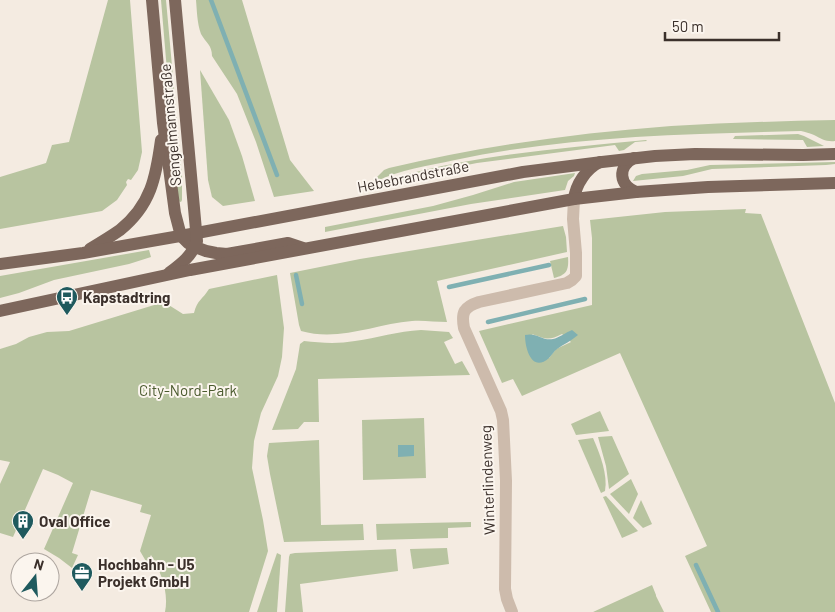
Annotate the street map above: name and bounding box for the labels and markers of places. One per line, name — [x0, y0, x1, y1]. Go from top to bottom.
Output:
bus stop icon: Kapstadtring — [55, 285, 79, 316]
place label: Kapstadtring — [83, 288, 170, 306]
building icon: Oval Office — [11, 509, 35, 540]
place label: Oval Office — [39, 512, 110, 530]
place label: Hochbahn - U5 Projekt GmbH — [98, 555, 195, 590]
office icon: Hochbahn - U5 Projekt GmbH — [70, 561, 94, 592]

